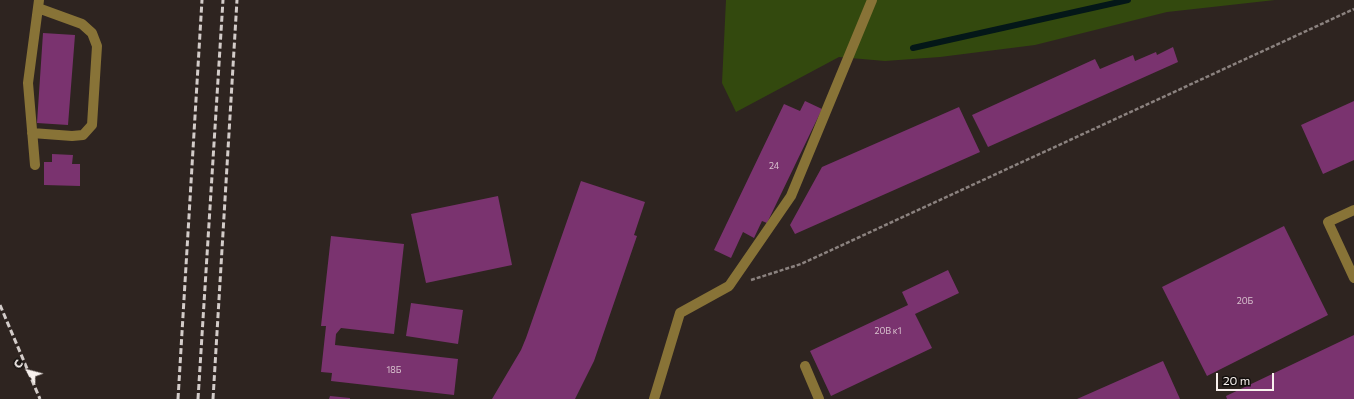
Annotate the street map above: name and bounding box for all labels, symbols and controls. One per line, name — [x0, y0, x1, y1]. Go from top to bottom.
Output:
house number: 24 — [769, 161, 779, 171]
house number: 20Б — [1237, 296, 1253, 306]
house number: 20В к1 — [874, 326, 902, 336]
north arrow — [8, 351, 48, 391]
text: С — [10, 357, 25, 371]
house number: 18Б — [387, 365, 401, 375]
scale bar — [1218, 365, 1276, 391]
text: 20 m — [1223, 373, 1250, 387]

